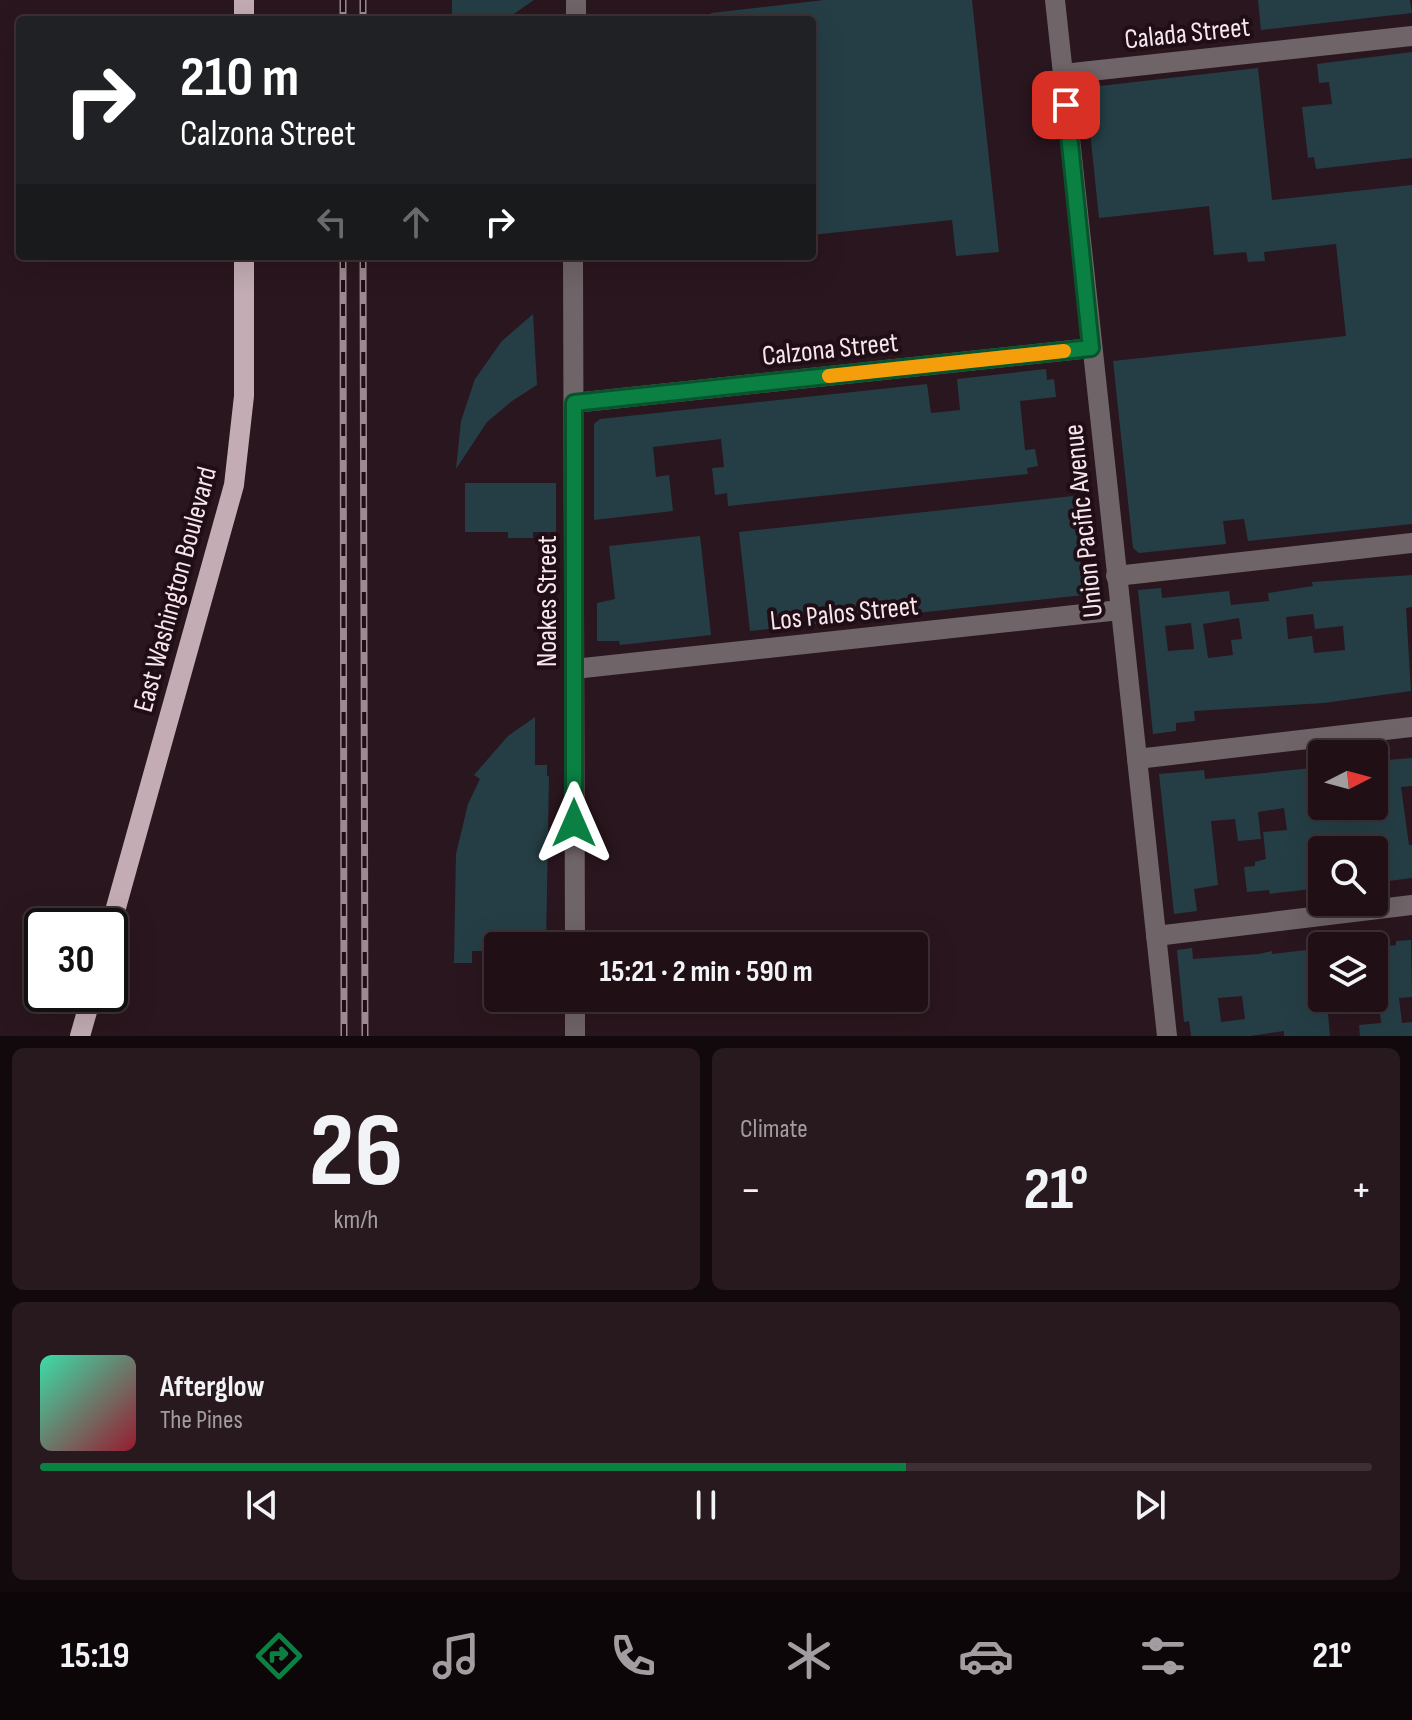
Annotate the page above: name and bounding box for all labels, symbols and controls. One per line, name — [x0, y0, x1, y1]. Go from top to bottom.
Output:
street label: Calada Street — [1123, 11, 1251, 56]
text: 210 m — [180, 45, 299, 112]
icon: right — [48, 48, 152, 152]
pin — [1032, 71, 1100, 139]
icon: arrive — [1044, 83, 1088, 127]
text: Calzona Street — [180, 113, 356, 156]
icon: left — [310, 200, 354, 244]
icon: ahead — [394, 200, 438, 244]
icon: right — [478, 200, 522, 244]
street label: Calzona Street — [760, 326, 900, 373]
street label: Union Pacific Avenue — [1057, 423, 1110, 619]
street label: East Washington Boulevard — [127, 463, 224, 716]
street label: Noakes Street — [531, 535, 564, 667]
street label: Los Palos Street — [768, 589, 920, 638]
north arrow — [1308, 740, 1388, 820]
map controls — [1308, 740, 1388, 1012]
position arrow — [532, 781, 616, 865]
button: search — [1308, 836, 1388, 916]
speed limit sign: 30 — [24, 908, 128, 1012]
button: layers — [1308, 932, 1388, 1012]
text: 15:21 · 2 min · 590 m — [599, 954, 813, 990]
text: 26 — [309, 1090, 403, 1215]
text: Climate — [740, 1114, 808, 1145]
text: 21° — [1023, 1154, 1089, 1226]
text: − — [740, 1164, 762, 1217]
text: + — [1350, 1164, 1372, 1217]
text: km/h — [334, 1205, 378, 1236]
text: Afterglow — [160, 1369, 265, 1405]
text: The Pines — [160, 1405, 243, 1436]
icon: previous — [240, 1483, 284, 1527]
icon: pause — [684, 1483, 728, 1527]
icon: next — [1128, 1483, 1172, 1527]
icon: directions — [251, 1628, 307, 1684]
icon: music — [428, 1628, 484, 1684]
icon: phone — [605, 1628, 661, 1684]
icon: climate — [781, 1628, 837, 1684]
icon: car — [958, 1628, 1014, 1684]
icon: filters — [1135, 1628, 1191, 1684]
text: 15:19 — [60, 1635, 130, 1678]
text: 21° — [1312, 1635, 1351, 1678]

